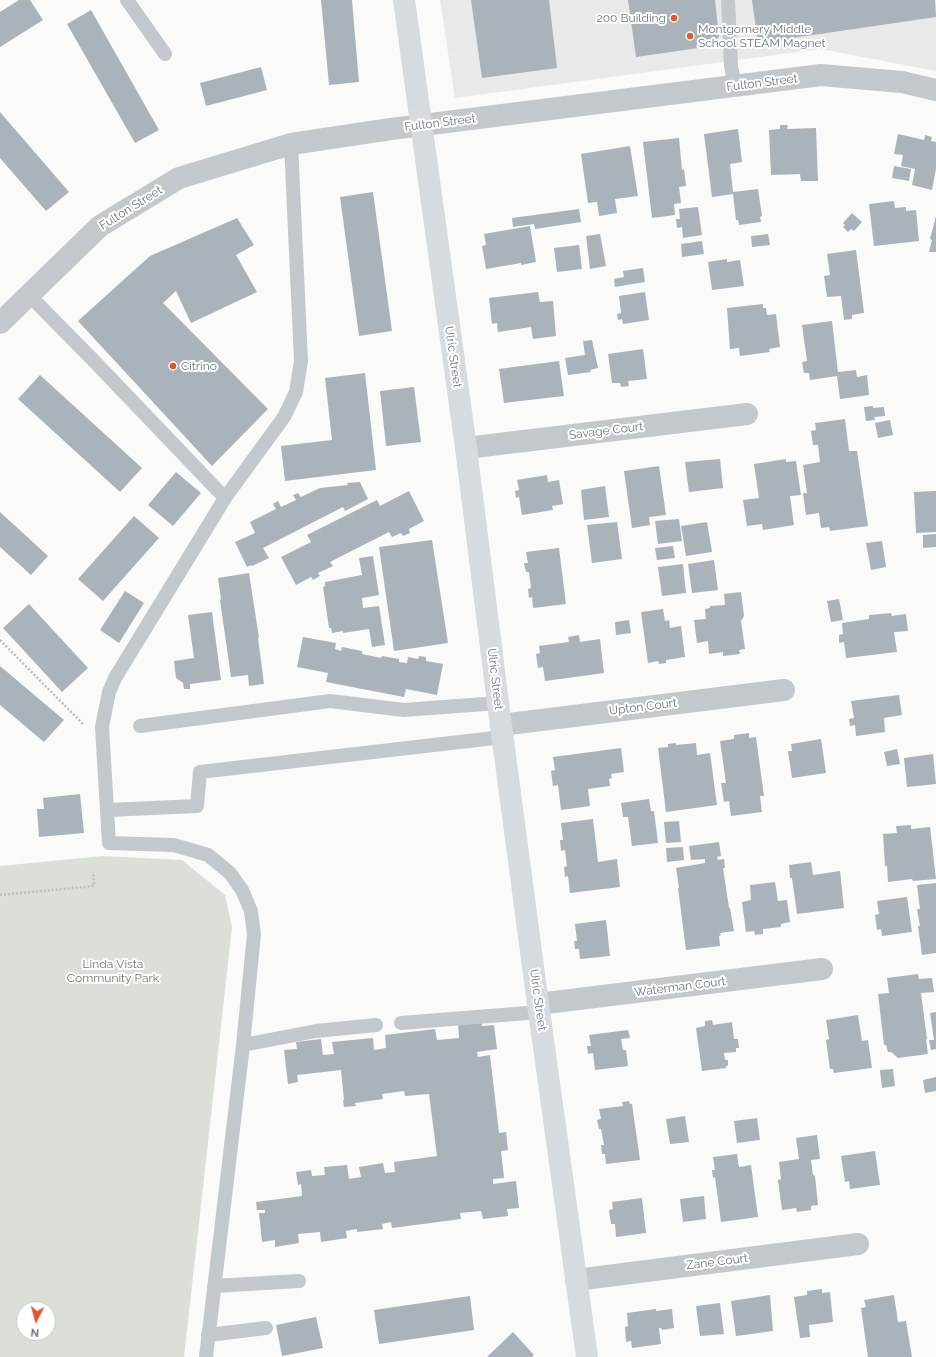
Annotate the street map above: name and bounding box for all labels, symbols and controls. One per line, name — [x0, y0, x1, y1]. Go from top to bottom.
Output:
place label: 200 Building — [597, 11, 666, 25]
marker: 200 Building — [669, 13, 679, 23]
place label: Montgomery Middle School STEAM Magnet — [698, 22, 825, 50]
marker: Montgomery Middle School STEAM Magnet — [685, 31, 695, 41]
street label: Fulton Street — [726, 72, 798, 94]
street label: Fulton Street — [404, 112, 476, 134]
street label: Fulton Street — [97, 183, 165, 233]
street label: Ulric Street — [442, 325, 464, 389]
place label: Citrino — [181, 359, 217, 373]
marker: Citrino — [168, 361, 178, 371]
street label: Savage Court — [568, 419, 644, 443]
street label: Ulric Street — [484, 647, 506, 711]
street label: Upton Court — [608, 696, 678, 718]
park label: Linda Vista Community Park — [67, 957, 159, 985]
street label: Ulric Street — [527, 968, 549, 1032]
street label: Waterman Court — [633, 974, 727, 1000]
street label: Zane Court — [685, 1251, 749, 1273]
north arrow — [16, 1301, 56, 1341]
text: N — [30, 1326, 40, 1339]

